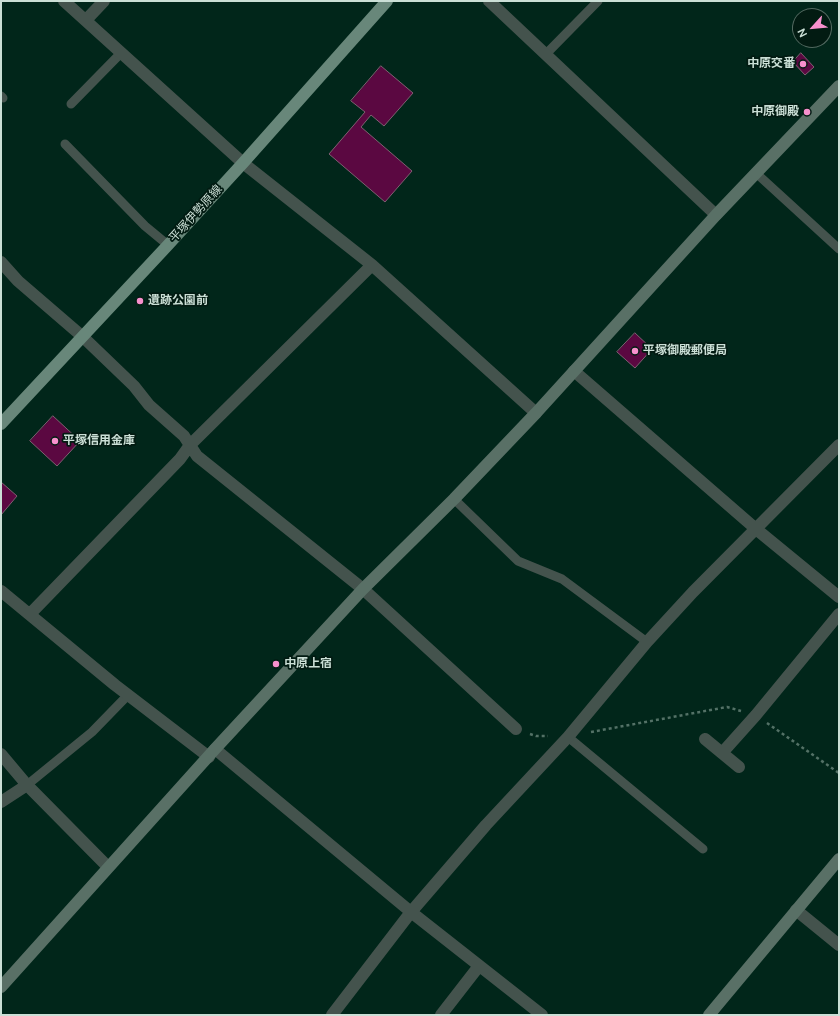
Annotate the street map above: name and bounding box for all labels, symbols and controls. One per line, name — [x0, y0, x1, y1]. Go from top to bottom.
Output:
north arrow — [792, 8, 832, 48]
text: N — [794, 26, 810, 40]
place label: 中原交番 — [747, 57, 795, 71]
marker: 中原交番 — [798, 59, 808, 69]
place label: 中原御殿 — [751, 105, 799, 119]
marker: 中原御殿 — [802, 107, 812, 117]
street label: 平塚伊勢原線 — [167, 182, 225, 246]
place label: 遺跡公園前 — [148, 294, 208, 308]
marker: 遺跡公園前 — [135, 296, 145, 306]
place label: 平塚御殿郵便局 — [643, 344, 727, 358]
marker: 平塚御殿郵便局 — [630, 346, 640, 356]
place label: 平塚信用金庫 — [63, 434, 135, 448]
marker: 平塚信用金庫 — [50, 436, 60, 446]
place label: 中原上宿 — [284, 657, 332, 671]
marker: 中原上宿 — [271, 659, 281, 669]

